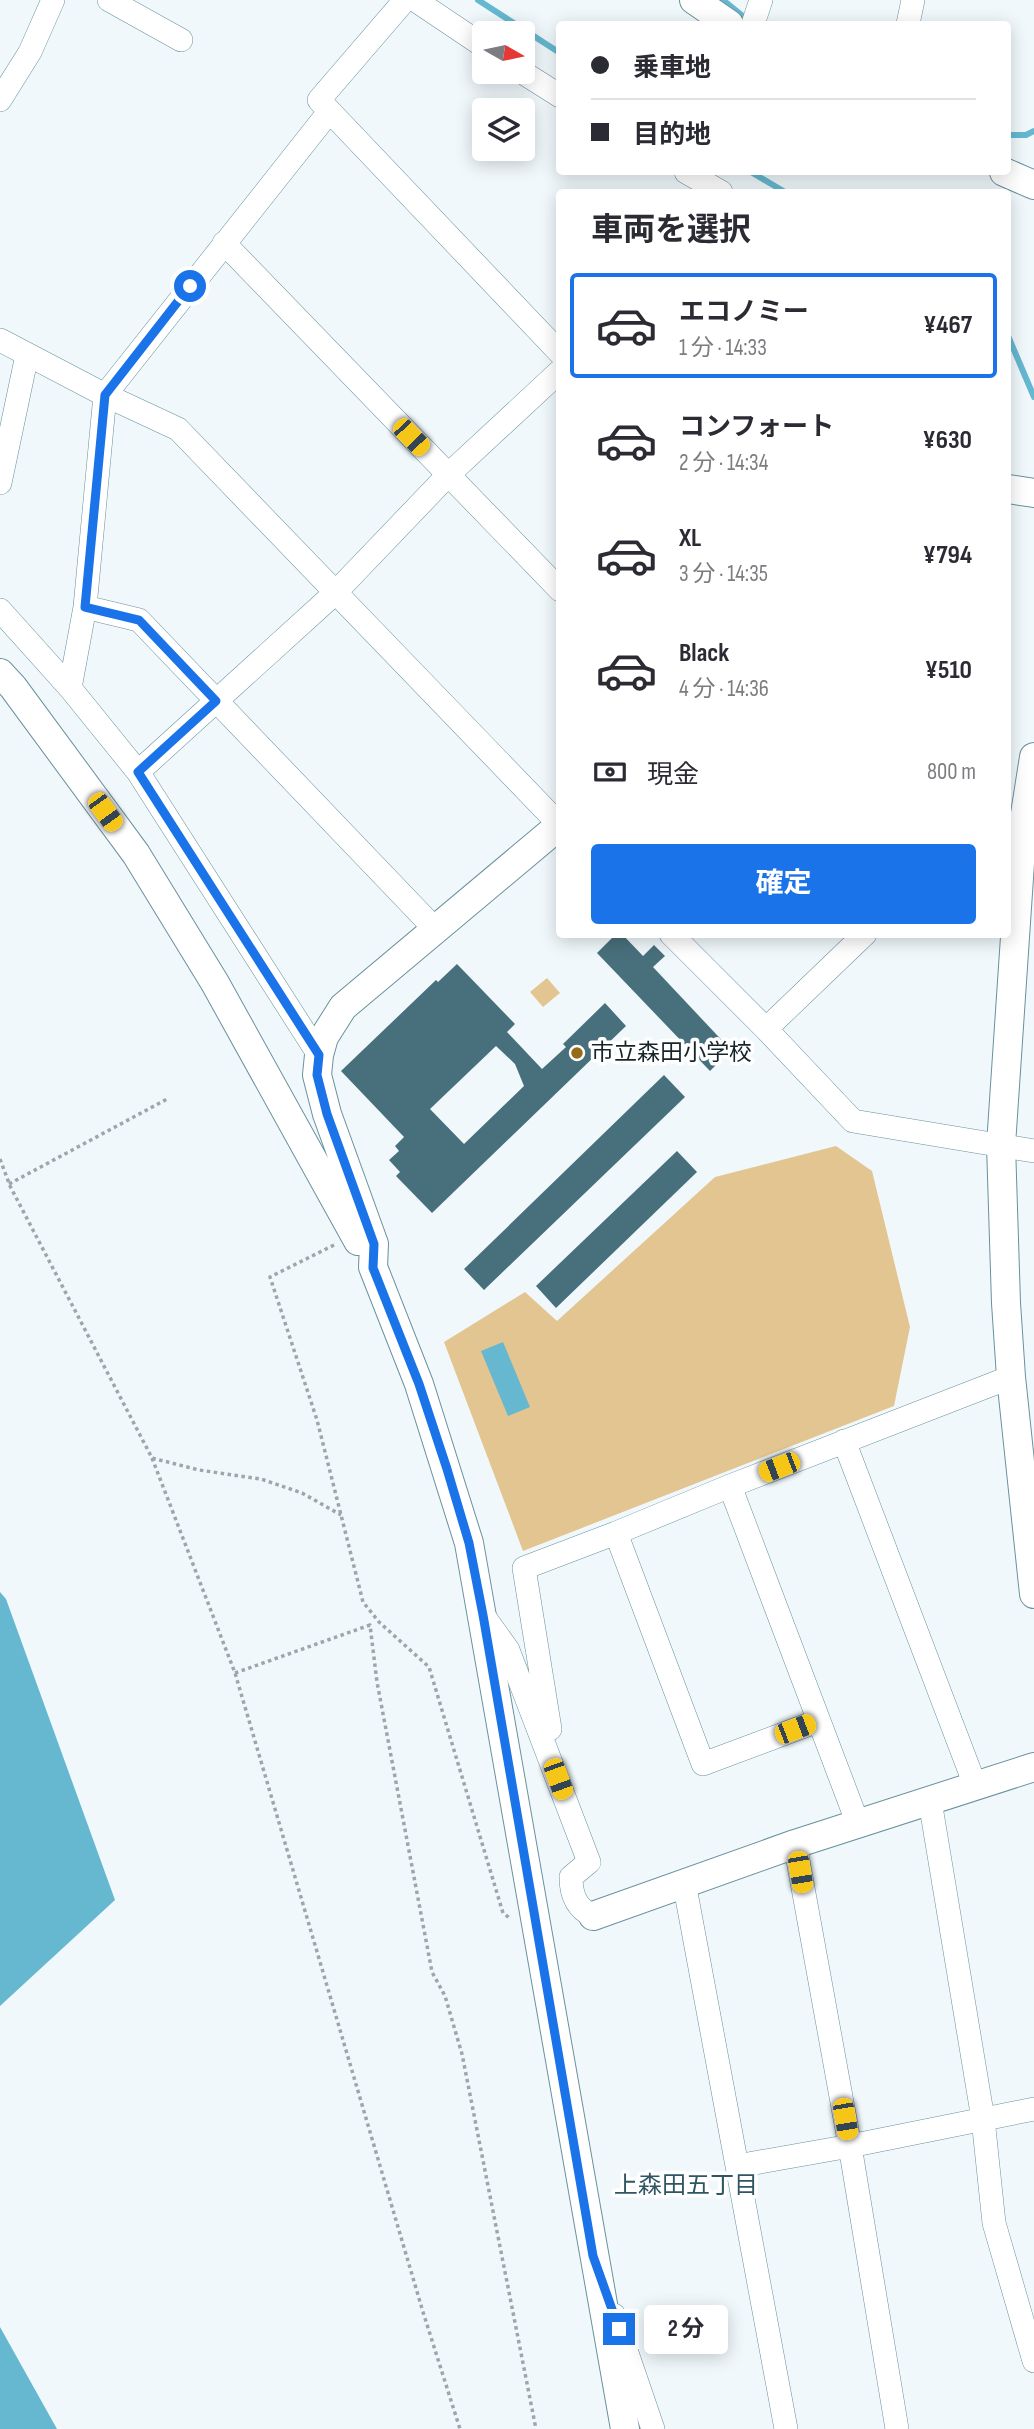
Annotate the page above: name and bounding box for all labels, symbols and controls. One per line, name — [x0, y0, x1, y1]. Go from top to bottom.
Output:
north arrow — [472, 21, 536, 84]
map controls — [472, 21, 535, 161]
text: 乗車地 — [633, 53, 711, 84]
button: layers — [472, 98, 535, 161]
text: 目的地 — [633, 120, 711, 151]
text: 車両を選択 — [591, 211, 751, 250]
route start — [174, 270, 206, 302]
icon: car — [595, 294, 658, 357]
text: エコノミー — [679, 297, 809, 328]
text: ¥467 — [923, 310, 972, 341]
text: 1 分 · 14:33 — [679, 334, 767, 362]
icon: car — [595, 409, 658, 472]
text: コンフォート — [679, 412, 834, 443]
car — [389, 415, 434, 459]
text: ¥630 — [922, 425, 972, 456]
text: 2 分 · 14:34 — [679, 449, 768, 477]
text: XL — [679, 523, 701, 554]
icon: car — [595, 524, 658, 587]
text: ¥794 — [923, 540, 972, 571]
text: 3 分 · 14:35 — [679, 560, 768, 588]
text: Black — [679, 638, 729, 669]
icon: car — [595, 639, 658, 702]
text: ¥510 — [925, 655, 972, 686]
text: 4 分 · 14:36 — [679, 675, 769, 703]
icon: cash — [591, 753, 629, 791]
text: 800 m — [927, 758, 976, 786]
text: 現金 — [647, 760, 699, 791]
car — [85, 789, 126, 835]
button: 確定 — [591, 844, 976, 924]
place label: 市立森田小学校 — [591, 1039, 752, 1067]
marker: 市立森田小学校 — [569, 1045, 585, 1061]
car — [756, 1450, 803, 1484]
car — [772, 1712, 819, 1746]
car — [541, 1756, 576, 1802]
car — [787, 1849, 814, 1895]
car — [832, 2096, 859, 2142]
district label: 上森田五丁目 — [614, 2171, 758, 2200]
callout: 2 分 — [644, 2304, 728, 2354]
route end — [603, 2313, 635, 2345]
text: 2 分 — [668, 2315, 704, 2343]

